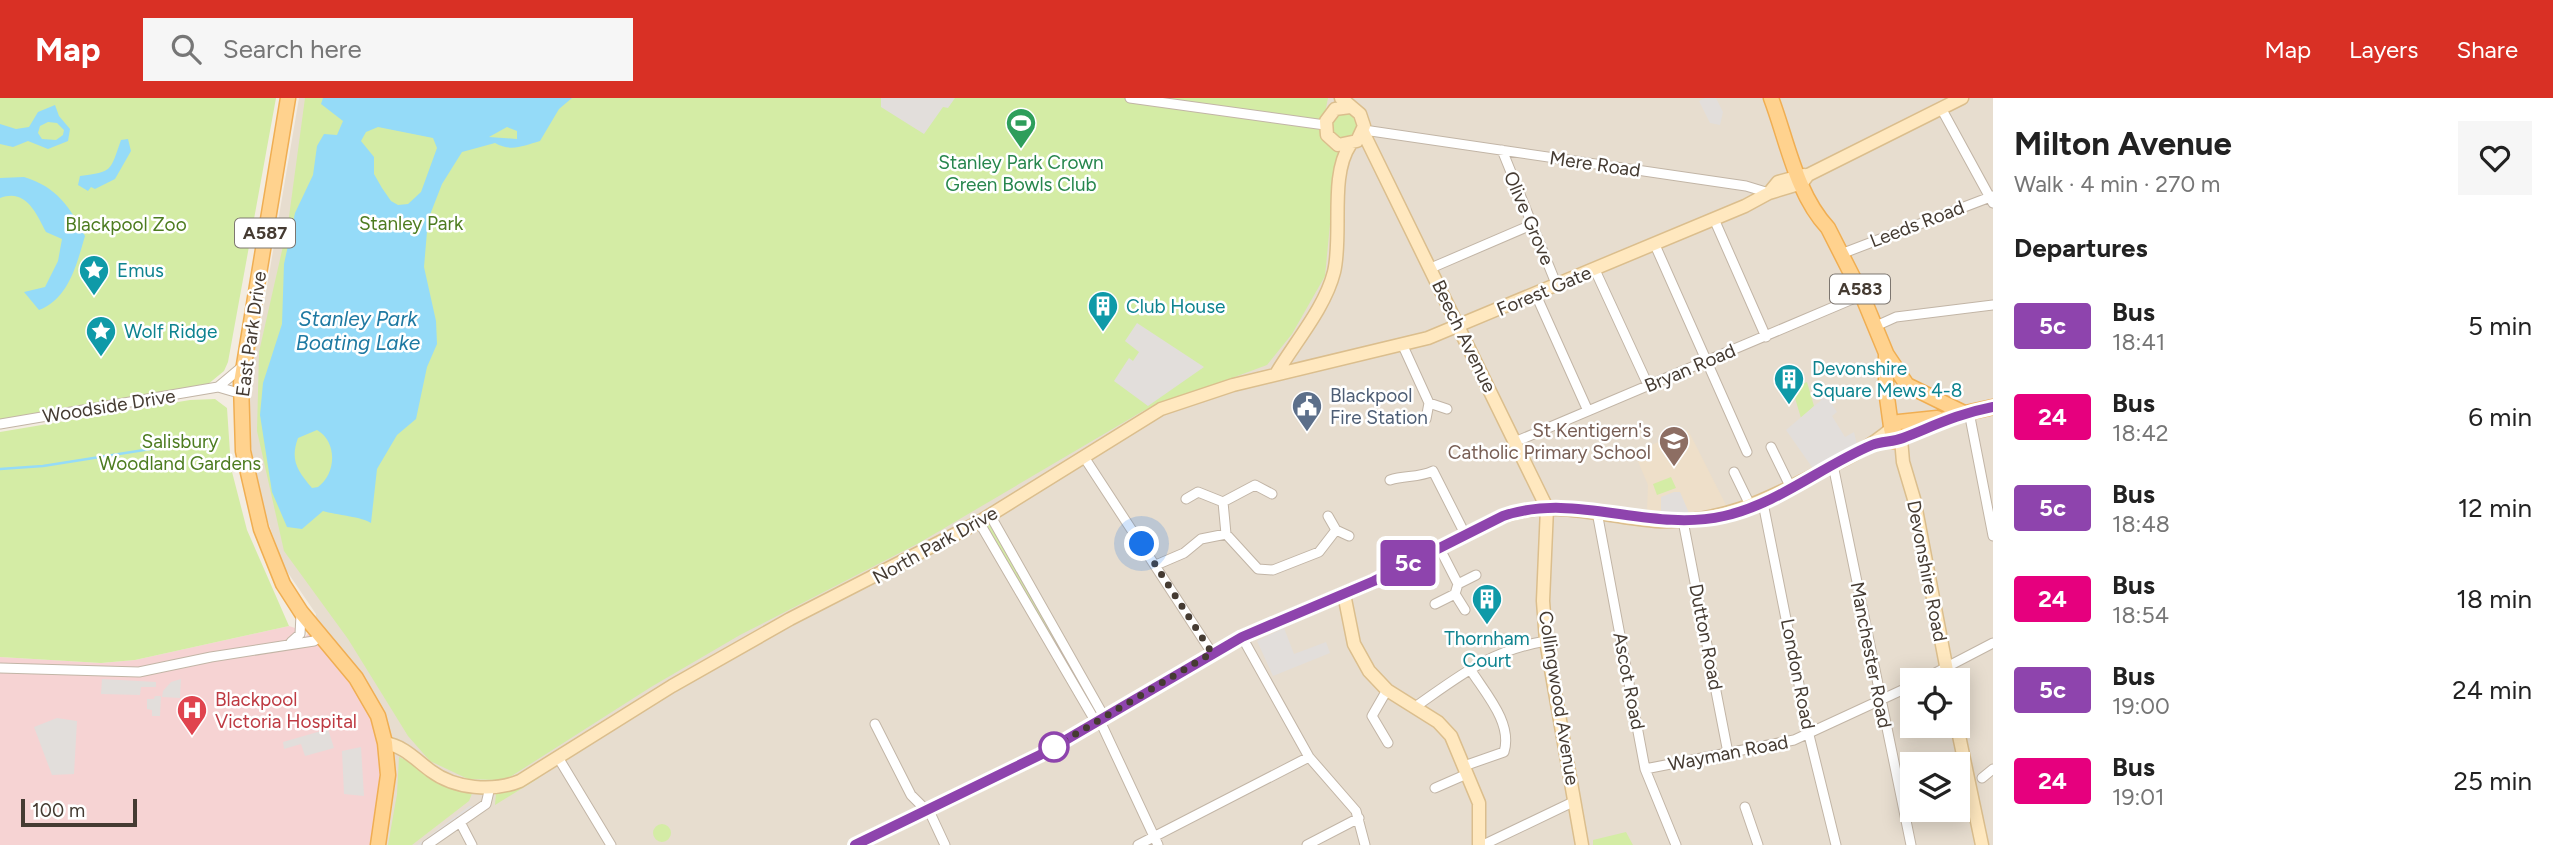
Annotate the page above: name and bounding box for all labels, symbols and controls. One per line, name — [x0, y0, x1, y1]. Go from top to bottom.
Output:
search box — [143, 18, 633, 81]
text: Map — [35, 30, 101, 69]
icon: search — [167, 30, 205, 68]
text: Search here — [223, 33, 362, 65]
text: Map — [2264, 35, 2311, 64]
text: Layers — [2349, 35, 2418, 64]
text: Share — [2456, 35, 2518, 64]
sports icon: Stanley Park Crown Green Bowls Club — [1004, 106, 1038, 150]
button: heart — [2458, 121, 2532, 195]
text: Milton Avenue — [2014, 124, 2232, 163]
street label: Mere Road — [1548, 146, 1642, 182]
place label: Stanley Park Crown Green Bowls Club — [938, 151, 1104, 196]
street label: Olive Grove — [1499, 168, 1559, 268]
text: Walk · 4 min · 270 m — [2014, 170, 2220, 198]
street label: Leeds Road — [1867, 196, 1967, 252]
park label: Stanley Park — [359, 212, 464, 235]
park label: Blackpool Zoo — [65, 213, 187, 236]
road number: A587 — [235, 218, 295, 248]
text: Departures — [2014, 232, 2148, 264]
place icon: Emus — [77, 253, 111, 297]
place label: Emus — [117, 259, 164, 282]
street label: Forest Gate — [1493, 261, 1595, 321]
street label: East Park Drive — [231, 270, 271, 398]
road number: A583 — [1830, 274, 1890, 304]
street label: Beech Avenue — [1427, 276, 1501, 396]
building icon: Club House — [1086, 289, 1120, 333]
place label: Club House — [1126, 295, 1225, 318]
text: Bus — [2112, 296, 2155, 328]
water label: Stanley Park Boating Lake — [296, 306, 421, 355]
text: 5 min — [2468, 310, 2532, 342]
text: 5c — [2039, 311, 2066, 340]
place icon: Wolf Ridge — [84, 314, 118, 358]
place label: Wolf Ridge — [124, 320, 217, 343]
text: 18:41 — [2112, 328, 2165, 356]
street label: Bryan Road — [1641, 339, 1739, 397]
place label: Devonshire Square Mews 4-8 — [1812, 357, 1962, 402]
building icon: Devonshire Square Mews 4-8 — [1772, 362, 1806, 406]
street label: Woodside Drive — [41, 384, 177, 428]
place label: Blackpool Fire Station — [1330, 384, 1428, 429]
text: Bus — [2112, 387, 2155, 419]
public building icon: Blackpool Fire Station — [1290, 389, 1324, 433]
text: 6 min — [2468, 401, 2532, 433]
text: 24 — [2038, 402, 2067, 431]
place label: St Kentigern's Catholic Primary School — [1448, 419, 1651, 464]
text: 18:42 — [2112, 419, 2169, 447]
school or university icon: St Kentigern's Catholic Primary School — [1657, 424, 1691, 468]
park label: Salisbury Woodland Gardens — [99, 430, 261, 475]
text: Bus — [2112, 478, 2155, 510]
text: 12 min — [2458, 492, 2532, 524]
text: 5c — [2039, 493, 2066, 522]
street label: Devonshire Road — [1902, 498, 1952, 644]
street label: North Park Drive — [868, 501, 1002, 589]
text: 18:48 — [2112, 510, 2170, 538]
your location — [1124, 526, 1159, 561]
line badge: 5c — [1376, 540, 1440, 586]
text: 5c — [1394, 548, 1422, 577]
text: Bus — [2112, 569, 2155, 601]
street label: Manchester Road — [1846, 580, 1896, 730]
building icon: Thornham Court — [1470, 582, 1504, 626]
street label: Dutton Road — [1684, 582, 1728, 692]
text: 18 min — [2456, 583, 2532, 615]
text: 24 — [2038, 584, 2067, 613]
text: 18:54 — [2112, 601, 2169, 629]
street label: Collingwood Avenue — [1534, 609, 1584, 787]
street label: London Road — [1776, 616, 1820, 732]
place label: Thornham Court — [1444, 627, 1530, 672]
street label: Ascot Road — [1608, 630, 1650, 732]
text: Bus — [2112, 660, 2155, 692]
map controls — [1900, 668, 1970, 822]
button: locate — [1900, 668, 1970, 738]
text: 24 min — [2452, 674, 2532, 706]
text: 5c — [2039, 675, 2066, 704]
place label: Blackpool Victoria Hospital — [215, 688, 357, 733]
text: 19:00 — [2112, 692, 2170, 720]
hospital icon: Blackpool Victoria Hospital — [175, 693, 209, 737]
street label: Wayman Road — [1666, 730, 1790, 776]
unlabelled marker — [1039, 732, 1069, 762]
text: Bus — [2112, 751, 2155, 783]
button: layers — [1900, 752, 1970, 822]
text: 25 min — [2453, 765, 2532, 797]
text: 24 — [2038, 766, 2067, 795]
text: 19:01 — [2112, 783, 2165, 811]
scale bar — [21, 796, 136, 828]
text: 100 m — [32, 799, 85, 822]

